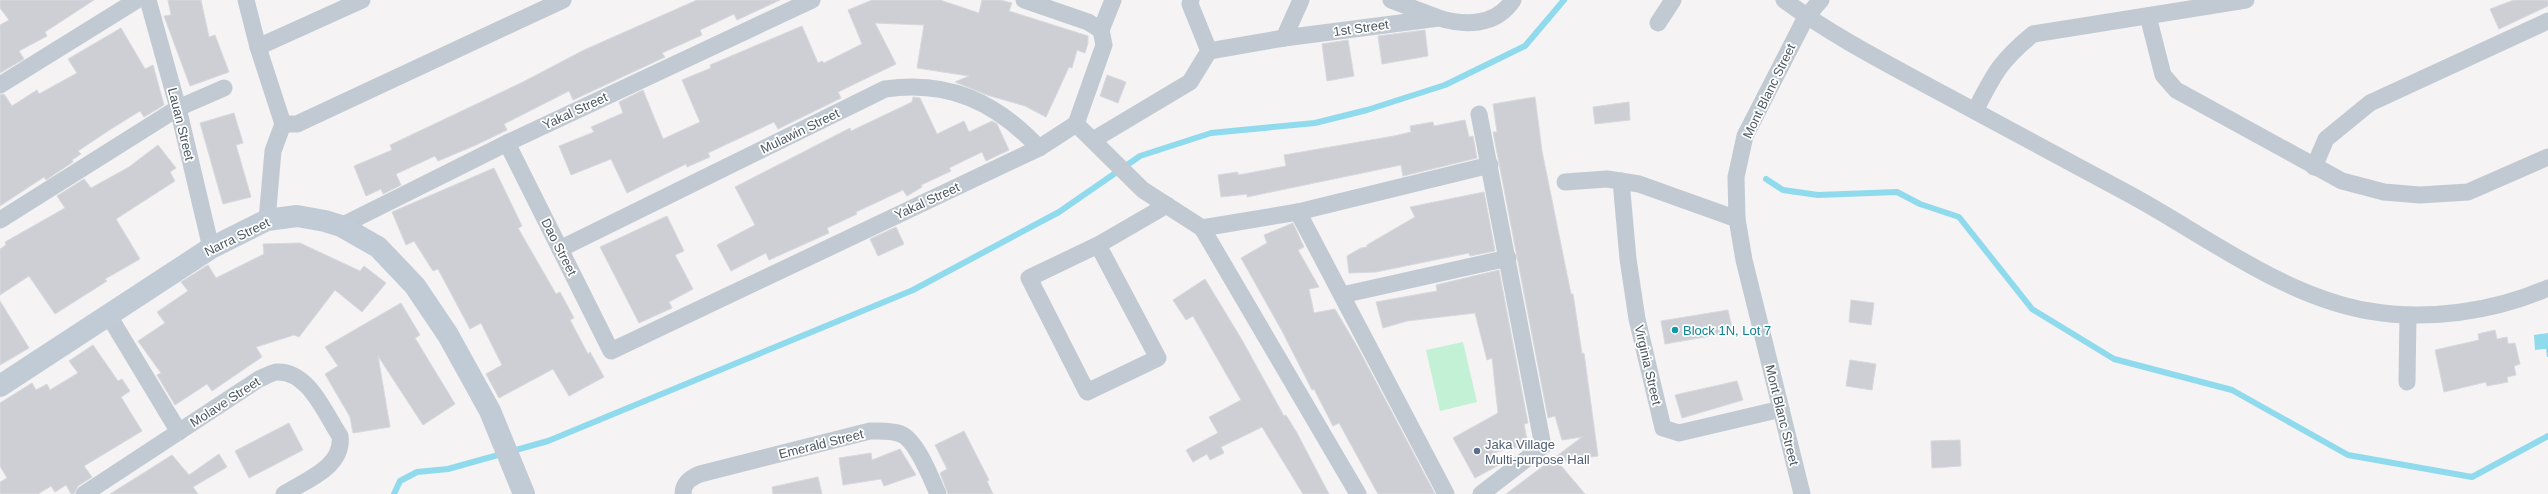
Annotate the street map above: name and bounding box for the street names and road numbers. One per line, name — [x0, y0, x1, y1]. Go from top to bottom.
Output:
street label: 1st Street — [1332, 17, 1390, 39]
street label: Mont Blanc Street — [1740, 41, 1799, 141]
street label: Lauan Street — [165, 86, 197, 162]
street label: Yakal Street — [540, 89, 610, 133]
street label: Mulawin Street — [758, 105, 842, 157]
street label: Yakal Street — [892, 179, 962, 223]
street label: Narra Street — [202, 215, 272, 259]
street label: Dao Street — [538, 216, 580, 278]
street label: Virginia Street — [1632, 324, 1665, 407]
street label: Mont Blanc Street — [1762, 363, 1802, 467]
street label: Molave Street — [187, 374, 263, 430]
street label: Emerald Street — [777, 426, 865, 462]

